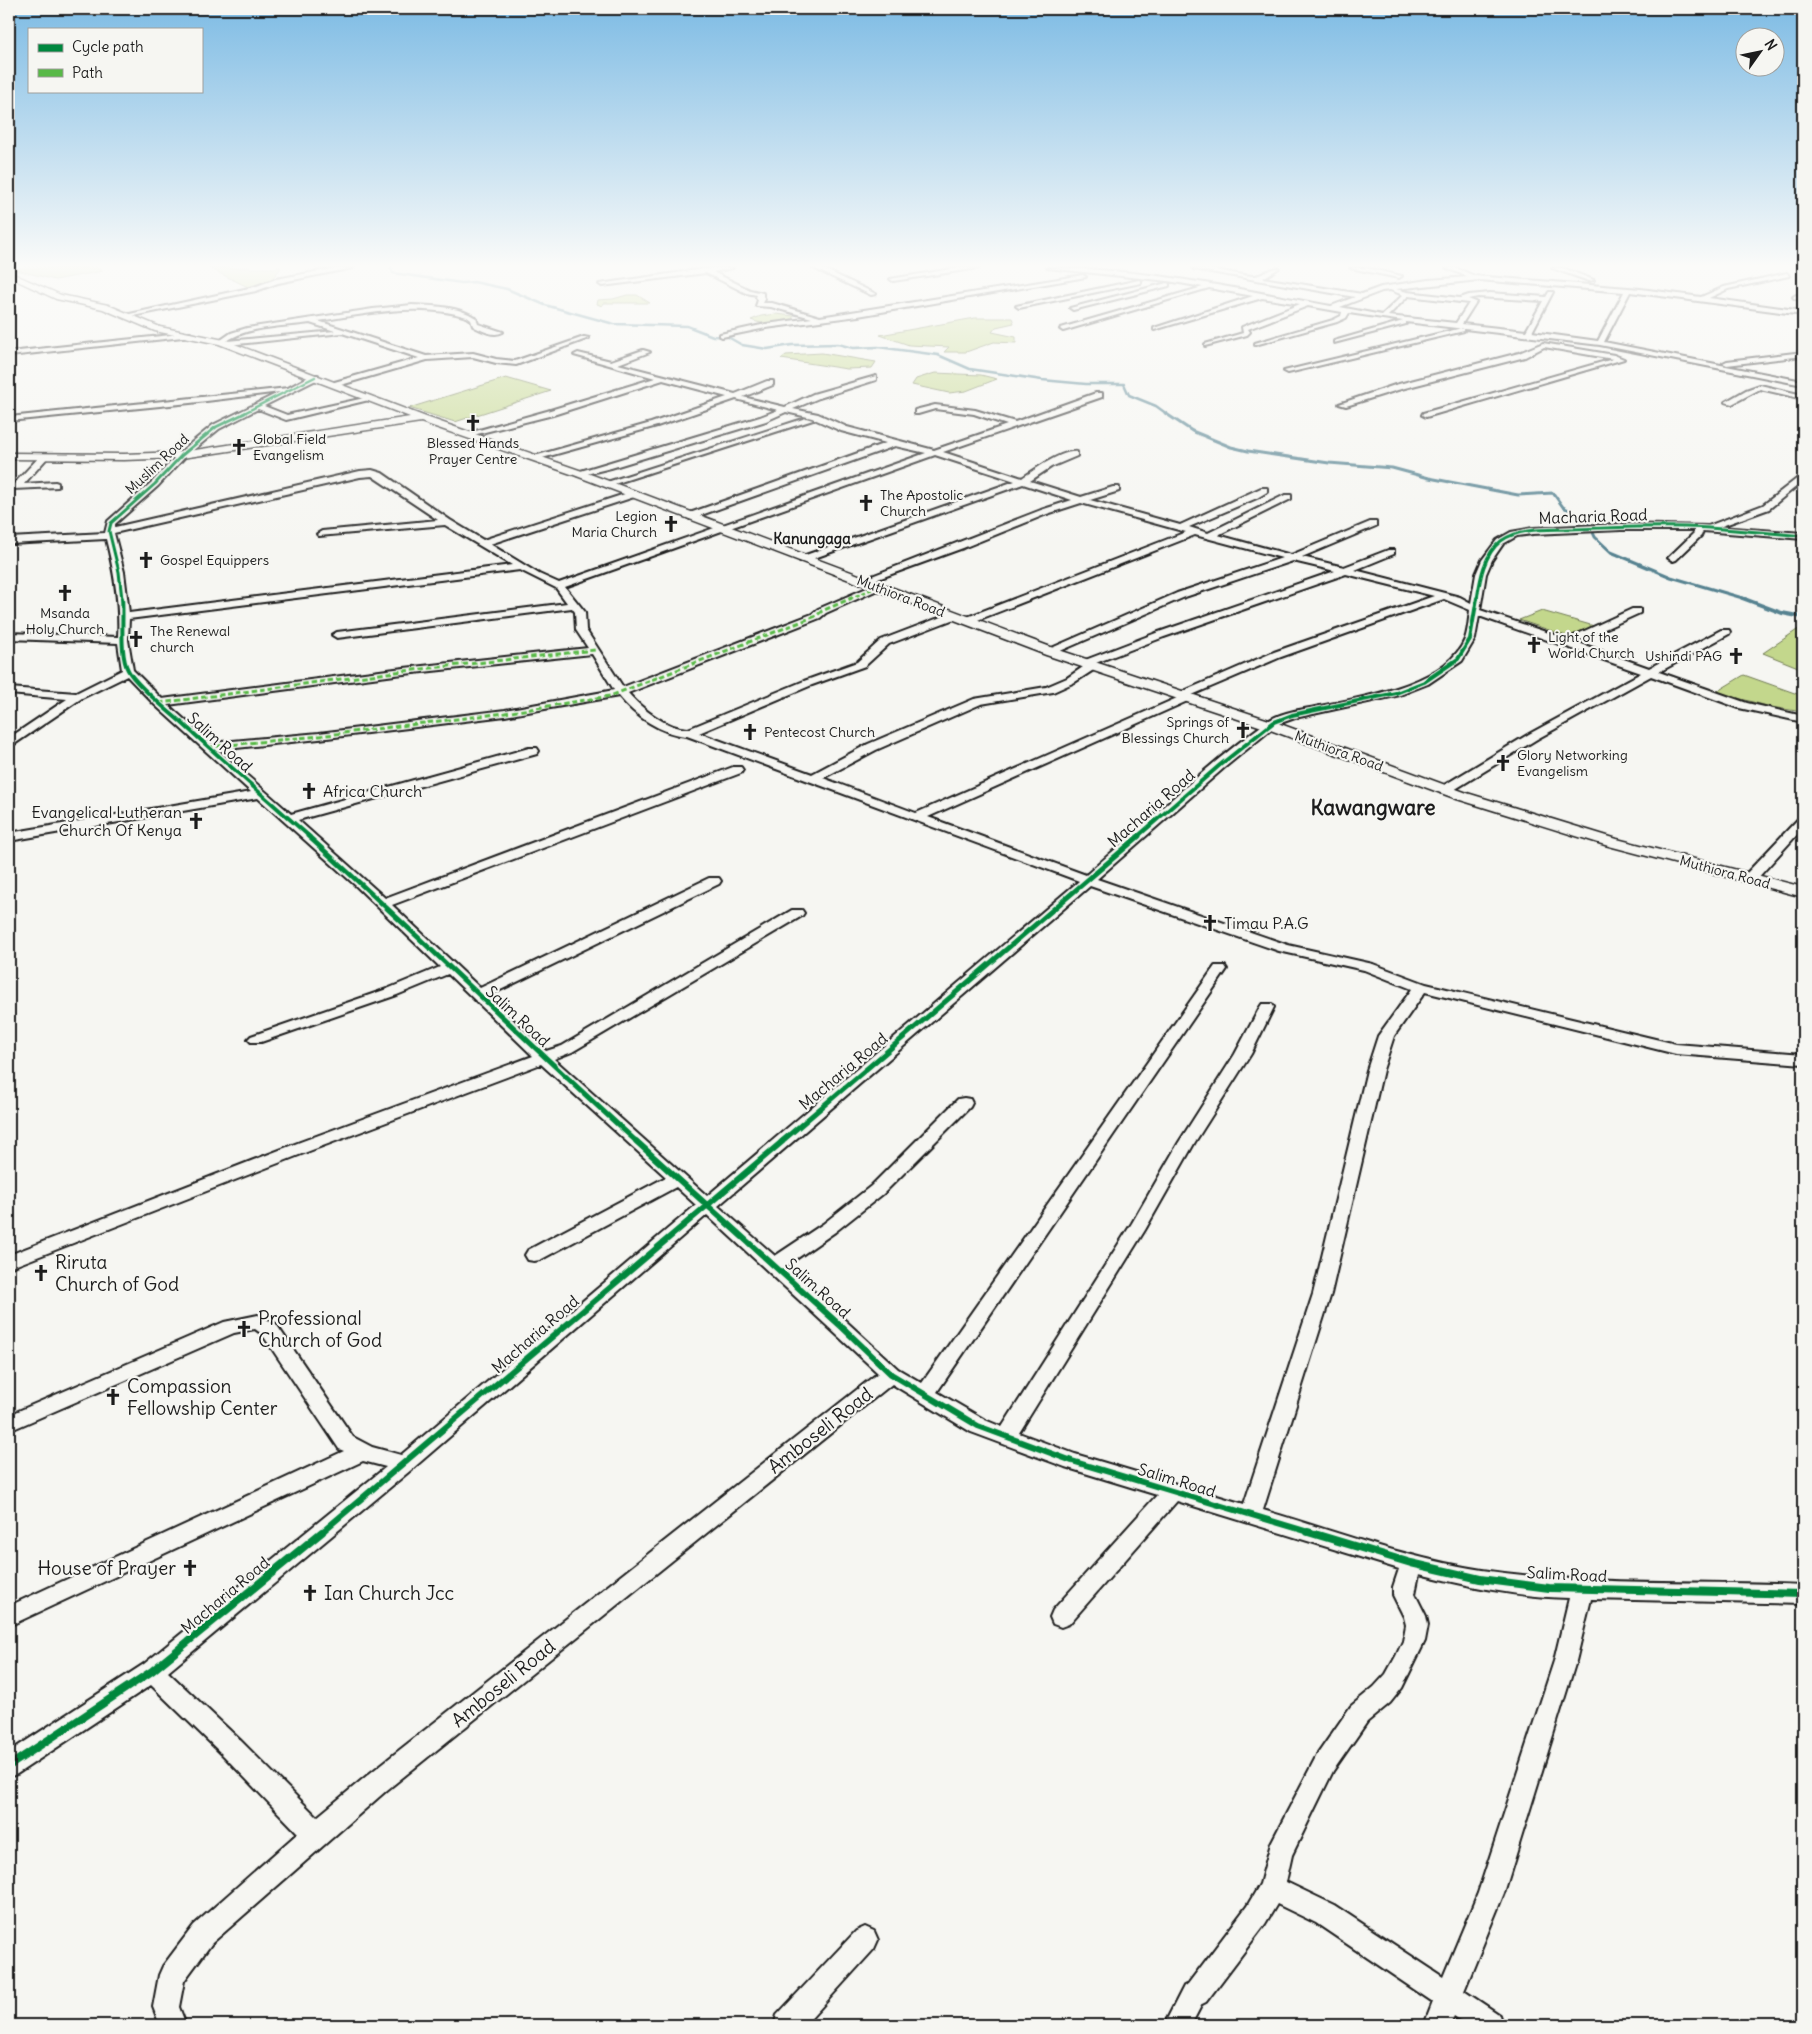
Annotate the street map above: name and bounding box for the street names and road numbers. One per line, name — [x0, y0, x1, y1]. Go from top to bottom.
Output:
street label: Muslim Road — [121, 430, 193, 498]
street label: Macharia Road — [1538, 504, 1648, 528]
street label: Muthiora Road — [854, 571, 948, 621]
street label: Salim Road — [183, 708, 257, 776]
street label: Muthiora Road — [1292, 727, 1386, 775]
street label: Macharia Road — [1103, 765, 1199, 851]
street label: Muthiora Road — [1678, 851, 1772, 893]
street label: Salim Road — [482, 981, 554, 1051]
street label: Macharia Road — [795, 1028, 891, 1114]
street label: Salim Road — [781, 1254, 855, 1322]
street label: Macharia Road — [487, 1291, 583, 1377]
street label: Amboseli Road — [763, 1382, 877, 1478]
street label: Salim Road — [1136, 1459, 1218, 1501]
street label: Macharia Road — [177, 1552, 273, 1638]
street label: Salim Road — [1526, 1562, 1608, 1586]
street label: Amboseli Road — [446, 1634, 560, 1732]

